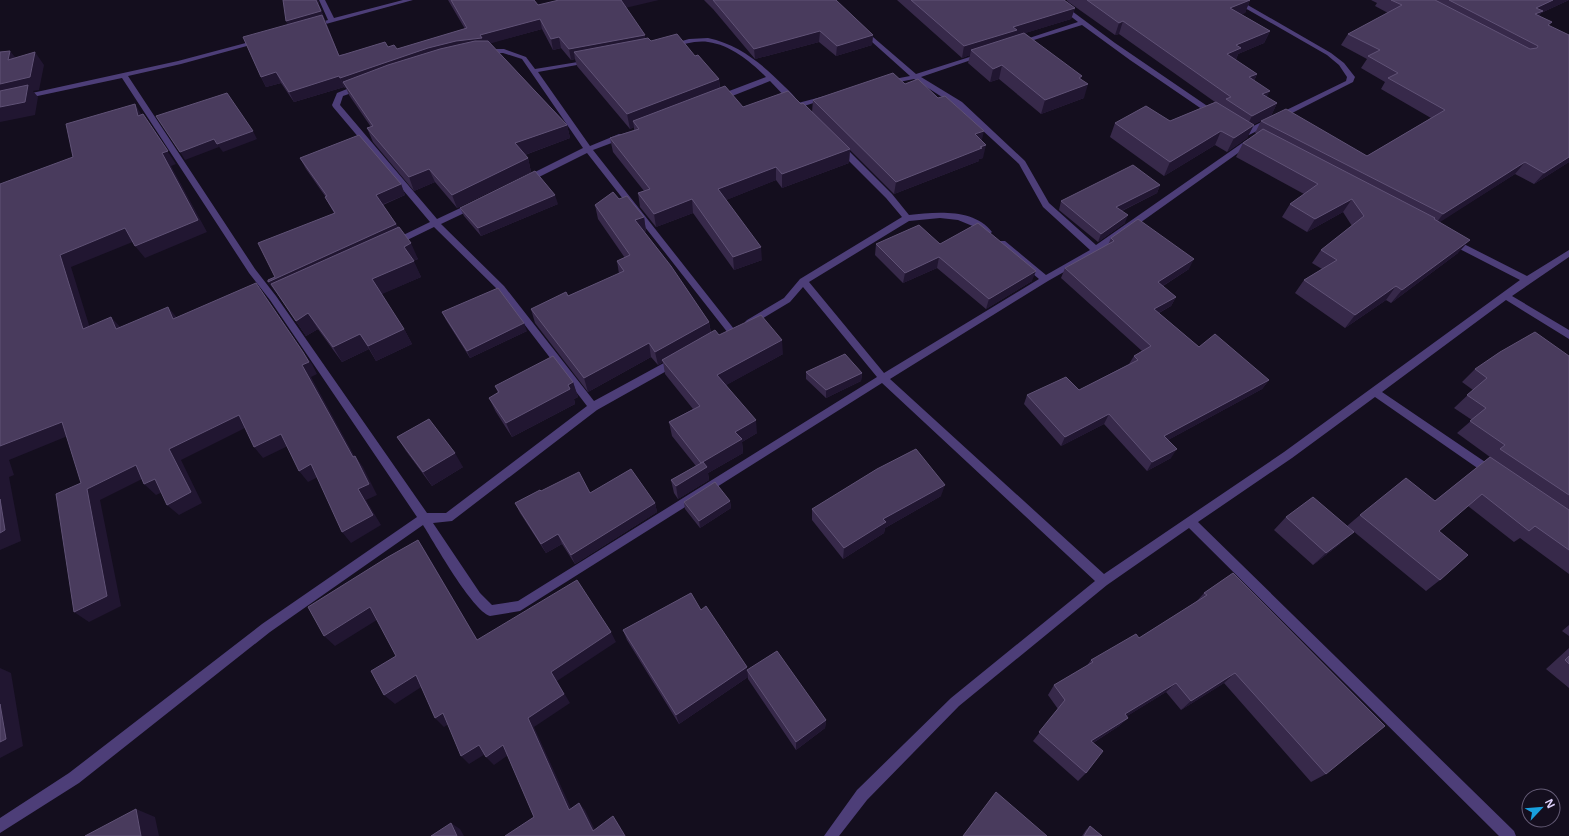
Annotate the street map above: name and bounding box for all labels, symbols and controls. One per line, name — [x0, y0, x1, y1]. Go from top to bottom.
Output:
north arrow — [1521, 788, 1561, 828]
text: N — [1542, 796, 1559, 811]

